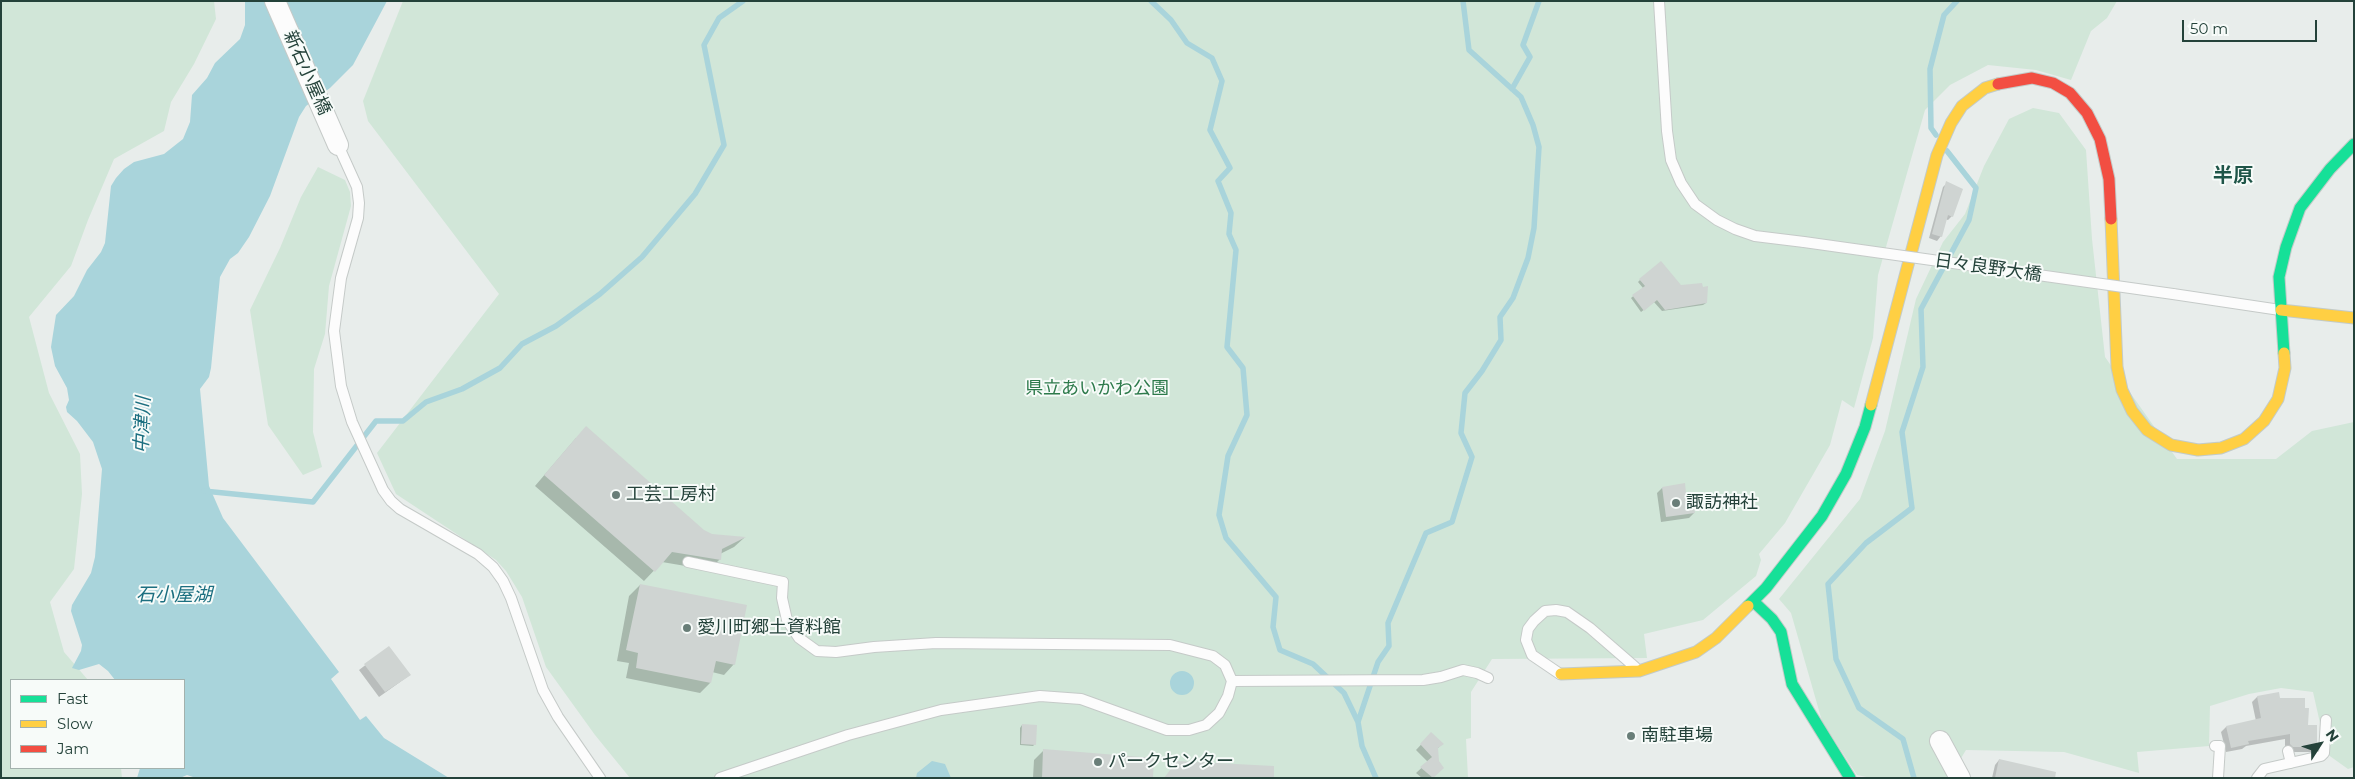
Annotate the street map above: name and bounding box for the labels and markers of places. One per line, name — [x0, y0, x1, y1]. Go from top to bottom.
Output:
place label: 工芸工房村 — [626, 484, 716, 506]
marker: 工芸工房村 — [610, 489, 622, 501]
place label: 諏訪神社 — [1686, 492, 1758, 514]
marker: 諏訪神社 — [1670, 497, 1682, 509]
place label: 愛川町郷土資料館 — [697, 617, 841, 639]
marker: 愛川町郷土資料館 — [681, 622, 693, 634]
place label: 南駐車場 — [1641, 725, 1713, 747]
marker: 南駐車場 — [1625, 730, 1637, 742]
place label: パークセンター — [1108, 751, 1234, 773]
marker: パークセンター — [1092, 756, 1104, 768]

